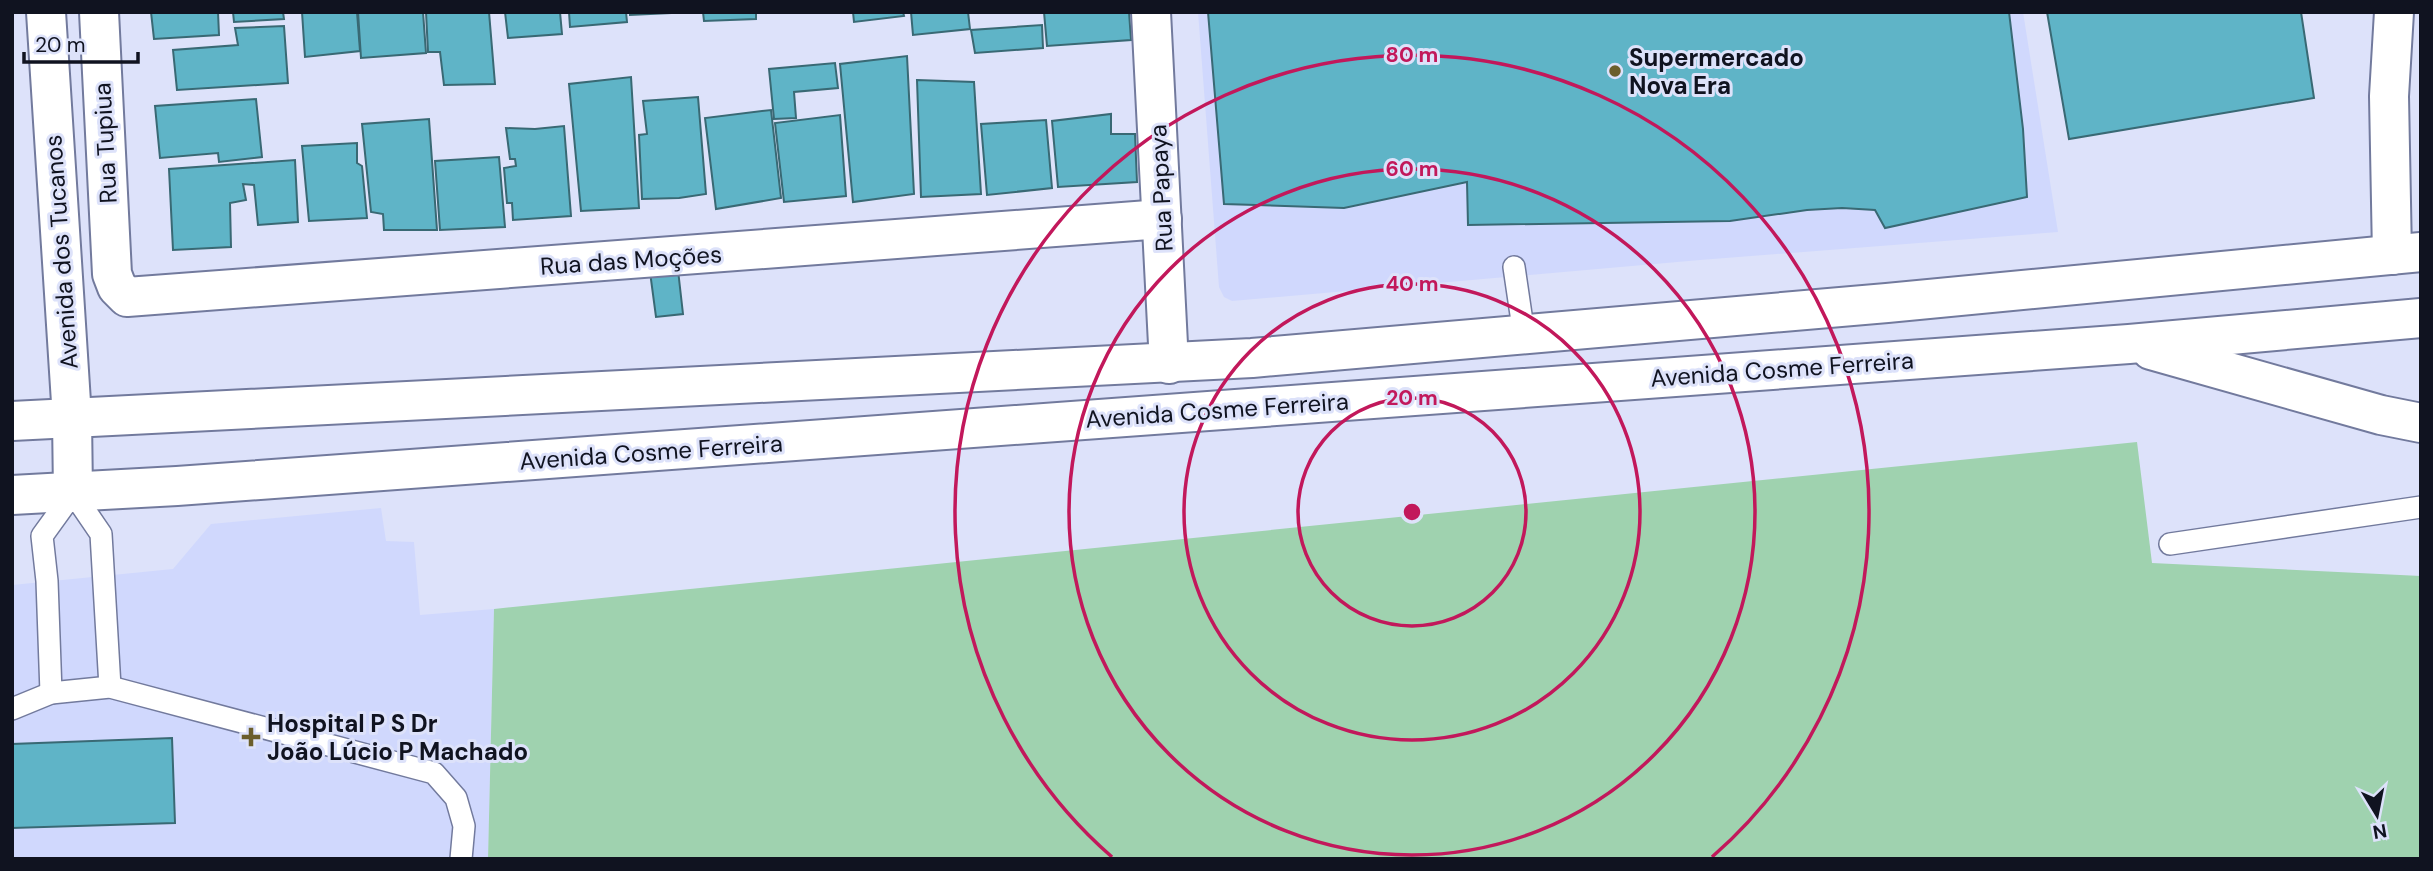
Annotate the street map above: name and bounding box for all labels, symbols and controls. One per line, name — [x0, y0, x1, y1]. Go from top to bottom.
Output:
scale bar — [24, 21, 138, 65]
text: 20 m — [35, 31, 86, 59]
text: 80 m — [1386, 41, 1438, 69]
place label: Supermercado Nova Era — [1629, 42, 1804, 101]
marker: Supermercado Nova Era — [1607, 63, 1623, 79]
street label: Rua Tupiua — [86, 82, 124, 204]
street label: Rua Papaya — [1142, 124, 1180, 252]
street label: Avenida dos Tucanos — [37, 134, 85, 370]
text: 60 m — [1386, 155, 1438, 183]
street label: Rua das Moções — [539, 238, 723, 282]
text: 40 m — [1385, 270, 1439, 298]
street label: Avenida Cosme Ferreira — [1649, 344, 1915, 394]
text: 20 m — [1386, 384, 1438, 412]
street label: Avenida Cosme Ferreira — [1084, 385, 1350, 435]
street label: Avenida Cosme Ferreira — [518, 427, 784, 477]
centre of rings — [1400, 500, 1424, 524]
place label: Hospital P S Dr João Lúcio P Machado — [267, 708, 528, 767]
marker: Hospital P S Dr João Lúcio P Machado — [241, 727, 261, 747]
north arrow — [2342, 780, 2412, 850]
text: N — [2371, 818, 2389, 845]

